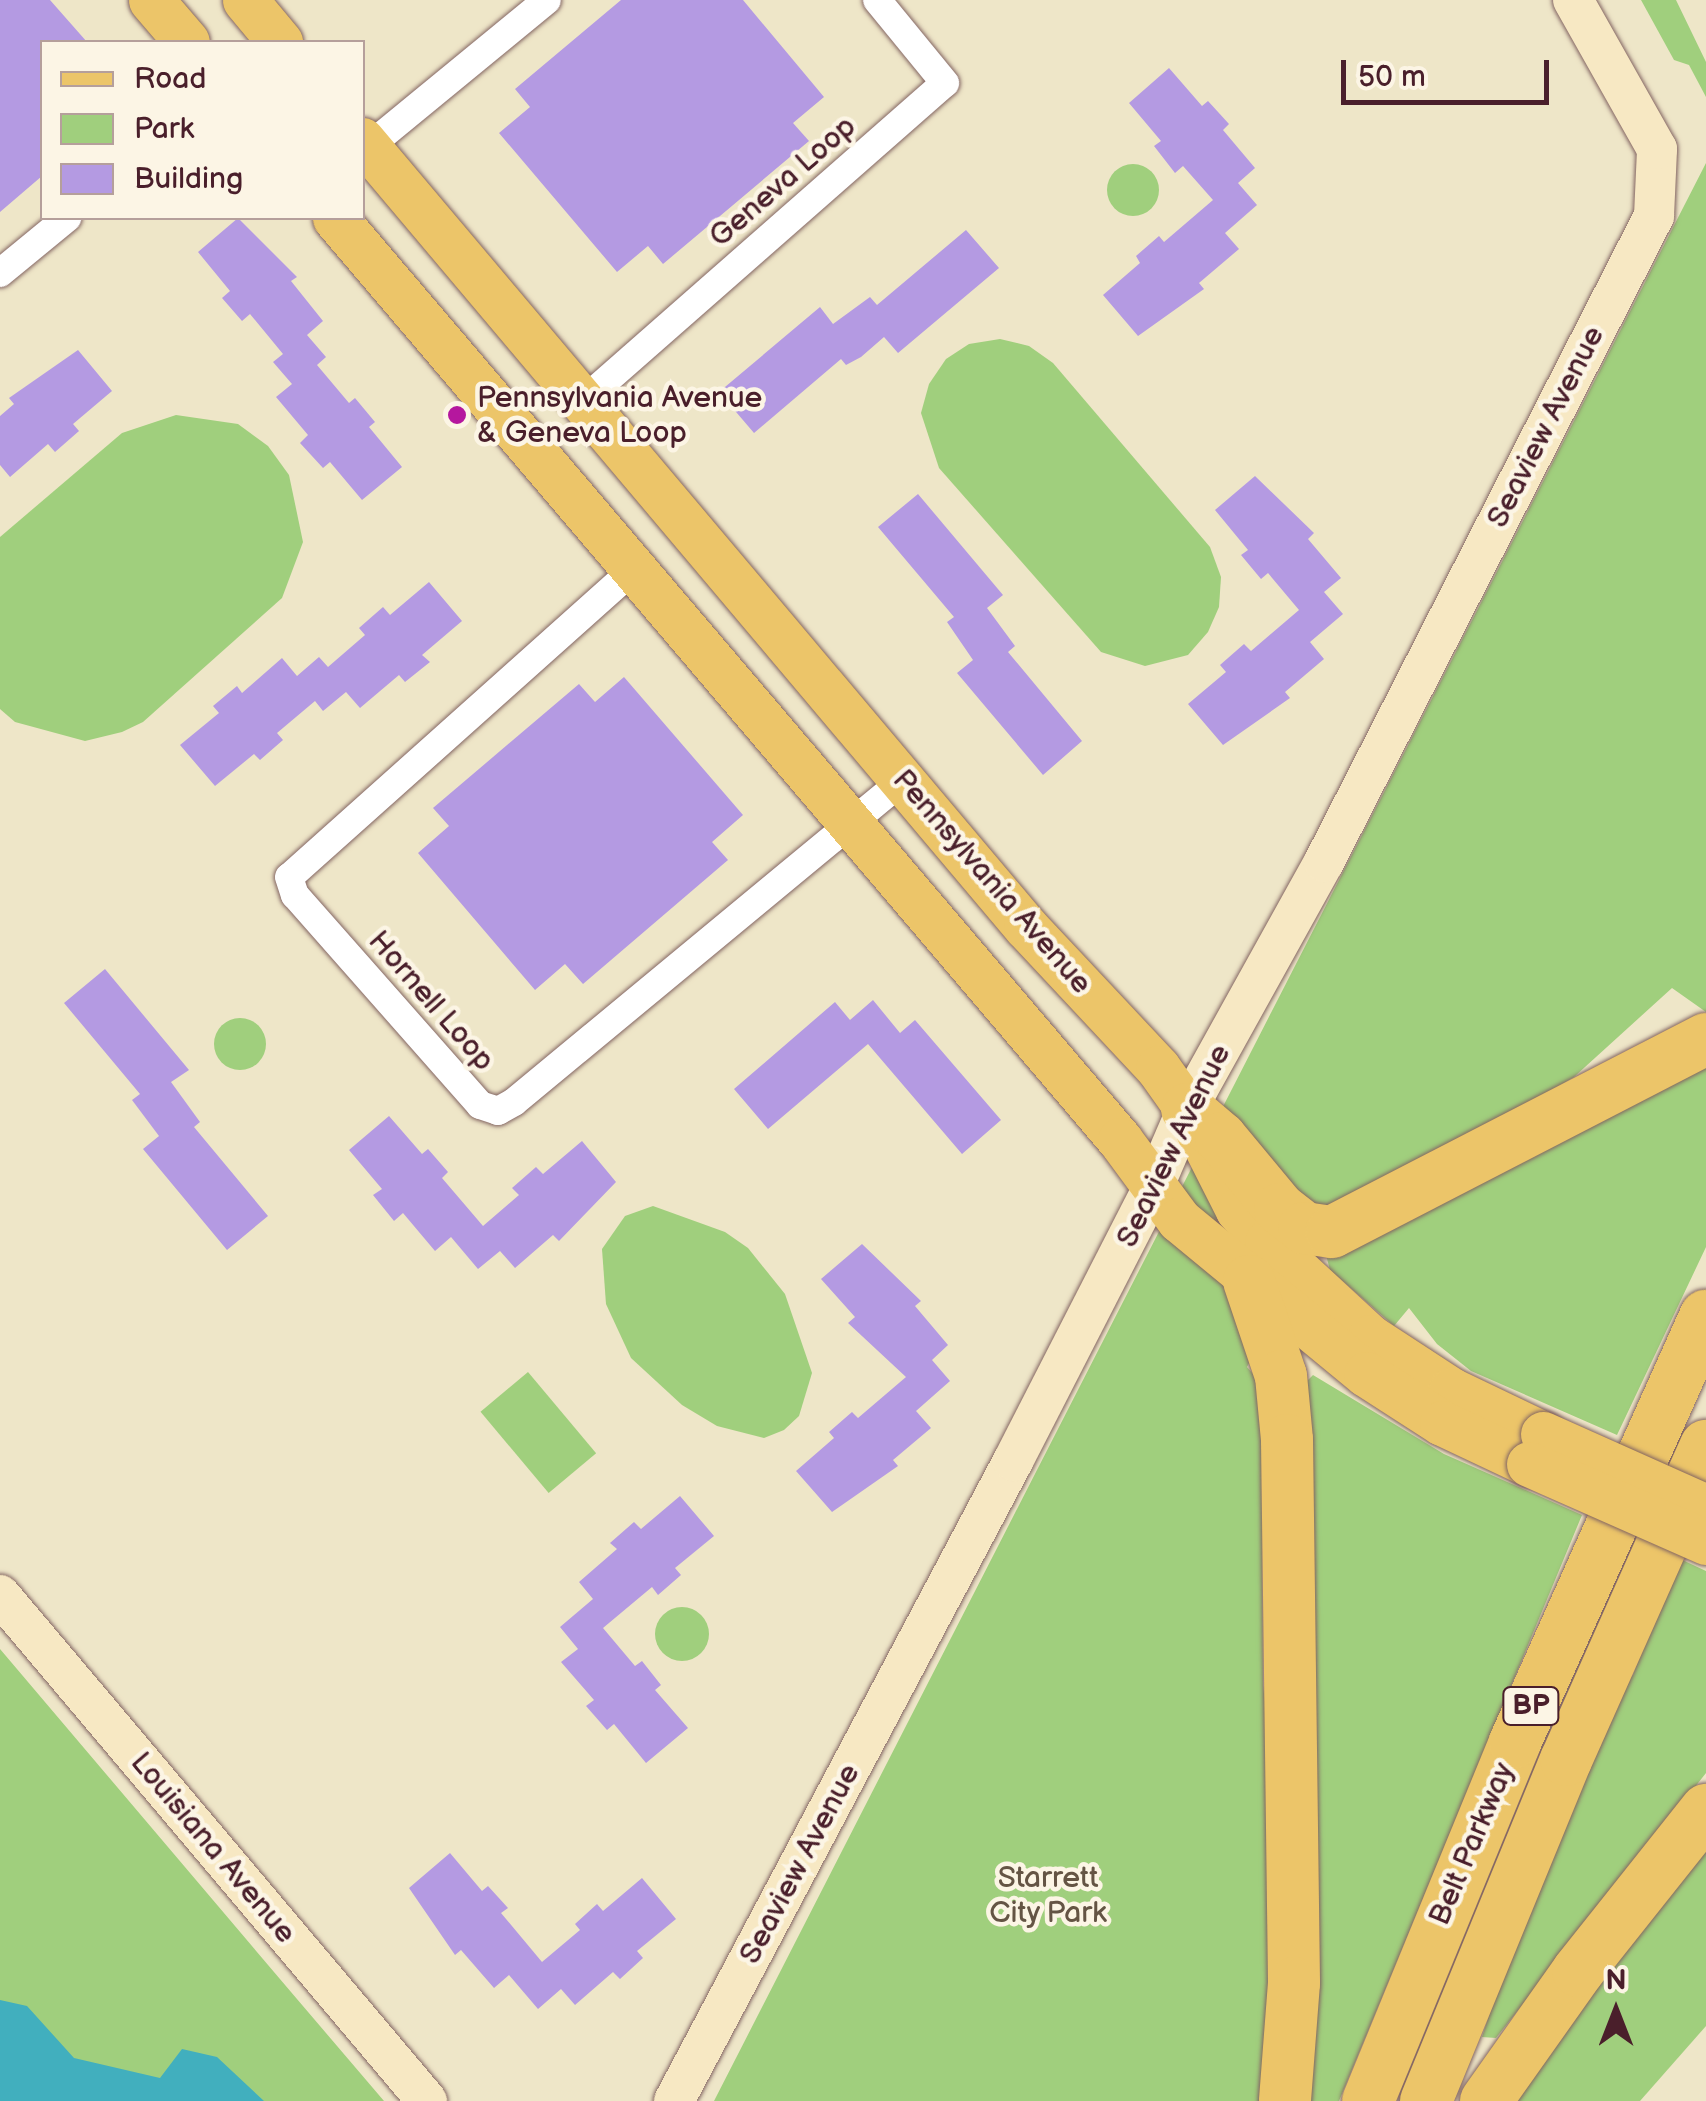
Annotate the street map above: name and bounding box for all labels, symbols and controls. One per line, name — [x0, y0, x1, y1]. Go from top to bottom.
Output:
legend — [40, 40, 365, 220]
scale bar — [1346, 40, 1554, 102]
text: 50 m — [1358, 59, 1426, 95]
text: Road — [134, 61, 207, 97]
street label: Geneva Loop — [703, 109, 863, 255]
text: Park — [134, 111, 194, 147]
text: Building — [134, 161, 243, 197]
street label: Seaview Avenue — [1480, 320, 1612, 534]
place label: Pennsylvania Avenue & Geneva Loop — [477, 380, 762, 450]
marker: Pennsylvania Avenue & Geneva Loop — [446, 404, 468, 426]
street label: Pennsylvania Avenue — [885, 762, 1099, 1002]
street label: Hornell Loop — [360, 924, 502, 1078]
street label: Seaview Avenue — [1109, 1039, 1239, 1253]
road number: BP — [1501, 1683, 1561, 1729]
street label: Louisiana Avenue — [123, 1745, 303, 1951]
street label: Belt Parkway — [1422, 1757, 1522, 1931]
street label: Seaview Avenue — [732, 1758, 868, 1970]
park label: Starrett City Park — [988, 1860, 1108, 1930]
north arrow — [1566, 1961, 1666, 2061]
text: N — [1605, 1964, 1627, 1997]

